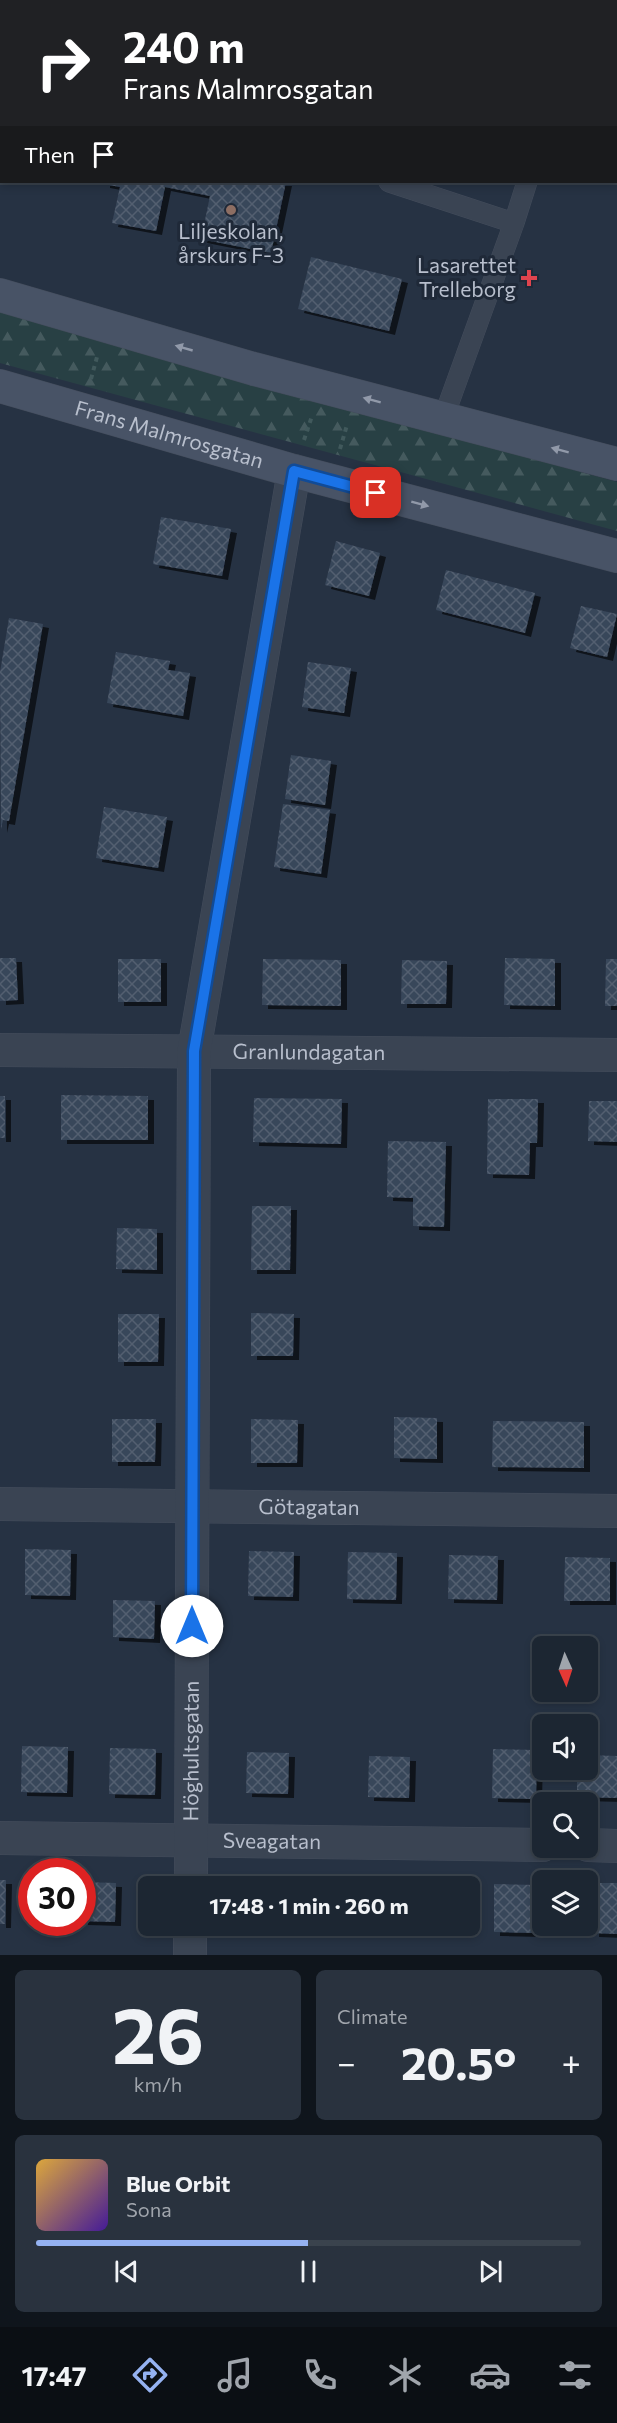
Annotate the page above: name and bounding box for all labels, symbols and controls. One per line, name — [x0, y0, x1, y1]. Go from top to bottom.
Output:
text: 240 m — [123, 20, 245, 72]
icon: right — [24, 24, 102, 102]
text: Frans Malmrosgatan — [123, 72, 373, 105]
icon: arrive — [87, 138, 120, 171]
text: Then — [24, 141, 75, 168]
marker: Liljeskolan, årskurs F-3 — [224, 203, 238, 217]
place label: Liljeskolan, årskurs F-3 — [178, 218, 284, 267]
place label: Lasarettet Trelleborg — [417, 252, 516, 301]
marker: Lasarettet Trelleborg — [520, 269, 538, 287]
one-way arrow — [175, 343, 193, 353]
street label: Frans Malmrosgatan — [72, 394, 267, 473]
one-way arrow — [363, 395, 381, 404]
one-way arrow — [551, 444, 570, 454]
pin — [350, 467, 401, 518]
icon: arrive — [359, 476, 392, 509]
one-way arrow — [411, 500, 429, 510]
street label: Granlundagatan — [233, 1038, 385, 1064]
street label: Götagatan — [258, 1493, 360, 1519]
position arrow — [160, 1594, 224, 1658]
north arrow — [532, 1636, 598, 1702]
map controls — [532, 1636, 598, 1936]
street label: Höghultsgatan — [177, 1681, 203, 1821]
button: sound — [532, 1714, 598, 1780]
button: search — [532, 1792, 598, 1858]
street label: Sveagatan — [223, 1827, 321, 1853]
speed limit sign: 30 — [18, 1858, 96, 1936]
button: layers — [532, 1870, 598, 1936]
text: 17:48 · 1 min · 260 m — [209, 1892, 409, 1919]
text: 26 — [112, 1985, 204, 2080]
text: Climate — [337, 2004, 407, 2028]
text: 20.5° — [401, 2034, 516, 2089]
text: − — [337, 2041, 356, 2082]
text: + — [562, 2041, 581, 2082]
text: km/h — [134, 2072, 182, 2096]
text: Blue Orbit — [126, 2170, 230, 2197]
text: Sona — [126, 2197, 172, 2221]
icon: previous — [110, 2255, 143, 2288]
icon: pause — [292, 2255, 325, 2288]
icon: next — [474, 2255, 507, 2288]
icon: directions — [129, 2354, 171, 2396]
icon: music — [214, 2354, 256, 2396]
icon: phone — [299, 2354, 341, 2396]
icon: climate — [384, 2354, 426, 2396]
icon: car — [469, 2354, 511, 2396]
icon: filters — [554, 2354, 596, 2396]
text: 17:47 — [21, 2359, 86, 2392]

